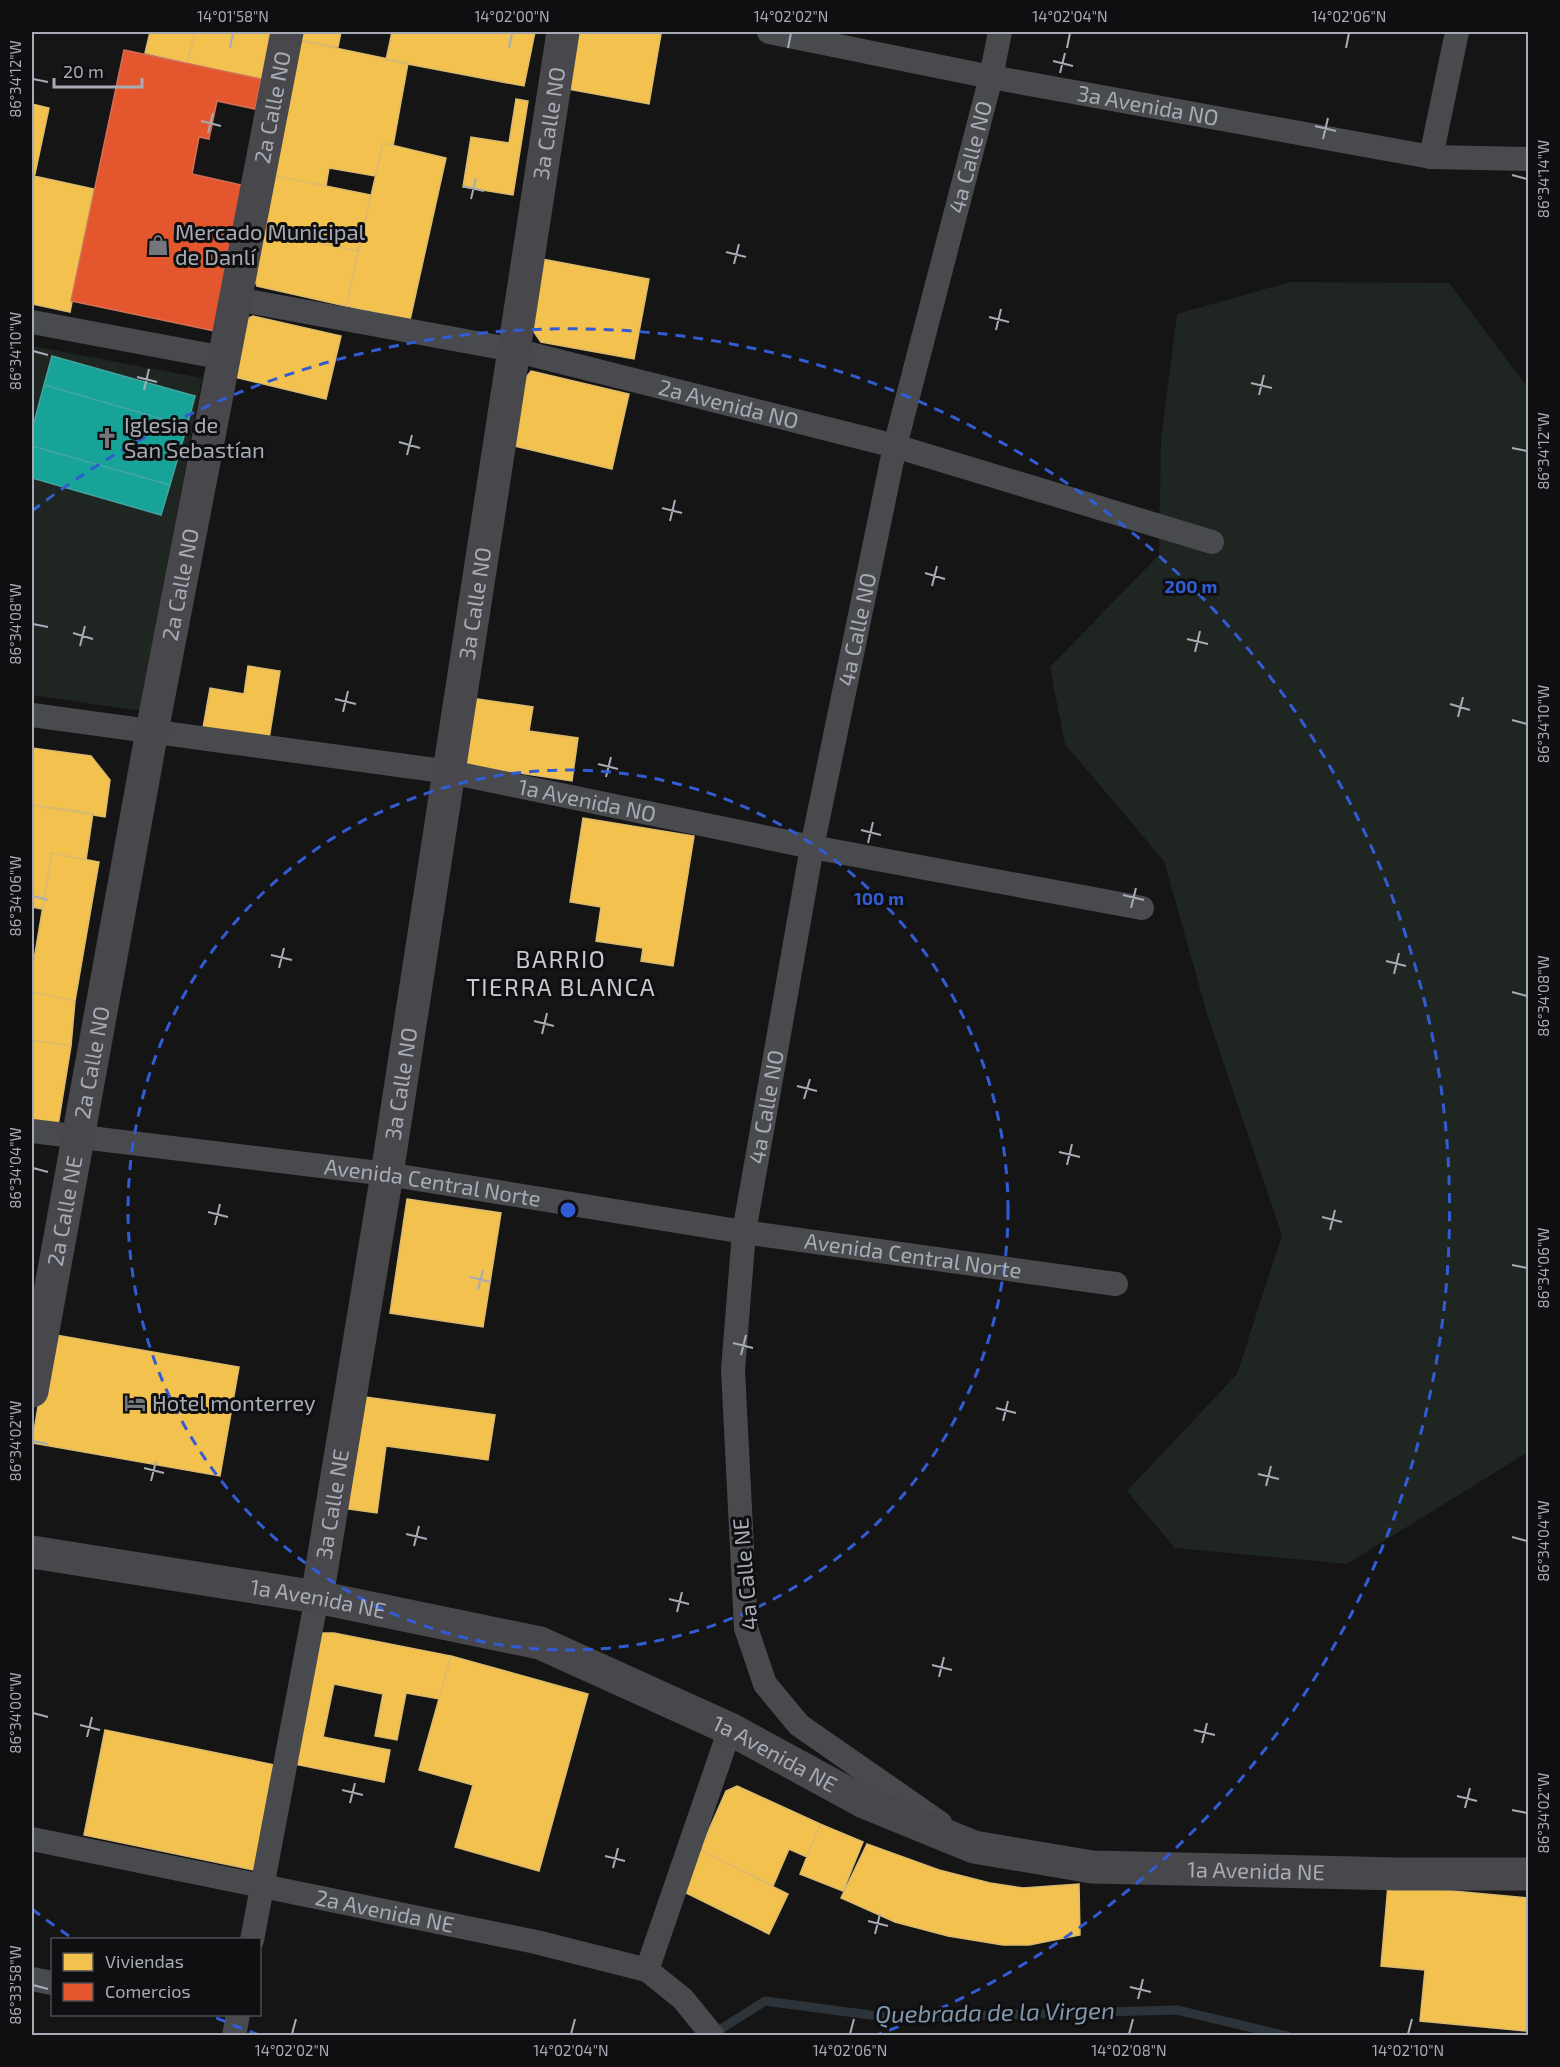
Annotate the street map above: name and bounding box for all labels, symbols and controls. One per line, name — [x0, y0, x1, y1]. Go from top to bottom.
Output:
text: 14°01'58"N — [197, 7, 269, 25]
text: 14°02'00"N — [474, 7, 550, 25]
text: 14°02'02"N — [754, 7, 828, 25]
text: 14°02'04"N — [1032, 7, 1108, 25]
text: 14°02'06"N — [1312, 7, 1386, 25]
text: 86°34'12"W — [6, 40, 24, 118]
street label: 2a Calle NO — [248, 49, 295, 166]
scale bar — [54, 51, 142, 89]
text: 20 m — [63, 60, 104, 82]
street label: 3a Calle NO — [526, 65, 569, 181]
street label: 3a Avenida NO — [1075, 79, 1221, 130]
street label: 4a Calle NO — [942, 98, 996, 216]
text: 86°34'14"W — [1534, 140, 1552, 218]
place label: Mercado Municipal de Danlí — [175, 218, 366, 269]
shop icon: Mercado Municipal de Danlí — [146, 233, 170, 257]
text: 86°34'10"W — [6, 312, 24, 390]
street label: 2a Avenida NO — [656, 373, 802, 433]
place label: Iglesia de San Sebastían — [124, 411, 265, 462]
text: 86°34'12"W — [1534, 412, 1552, 490]
church icon: Iglesia de San Sebastían — [95, 426, 119, 450]
street label: 2a Calle NO — [156, 526, 203, 643]
street label: 3a Calle NO — [452, 545, 495, 662]
street label: 4a Calle NO — [832, 570, 880, 688]
text: 200 m — [1165, 575, 1217, 597]
text: 86°34'08"W — [6, 583, 24, 665]
text: 86°34'10"W — [1534, 685, 1552, 763]
street label: 1a Avenida NO — [516, 773, 659, 826]
text: 86°34'06"W — [6, 856, 24, 936]
text: 100 m — [854, 887, 904, 909]
district label: BARRIO TIERRA BLANCA — [466, 944, 656, 1001]
text: 86°34'08"W — [1534, 955, 1552, 1037]
street label: 2a Calle NO — [68, 1004, 114, 1121]
street label: 3a Calle NO — [378, 1025, 421, 1142]
street label: 4a Calle NO — [742, 1048, 788, 1166]
text: 86°34'04"W — [6, 1127, 24, 1209]
street label: Avenida Central Norte — [323, 1153, 543, 1211]
street label: 2a Calle NE — [41, 1154, 87, 1268]
centre of rings — [558, 1200, 578, 1220]
street label: Avenida Central Norte — [803, 1227, 1023, 1283]
text: 86°34'06"W — [1534, 1228, 1552, 1308]
place label: Hotel monterrey — [152, 1389, 316, 1415]
hotel icon: Hotel monterrey — [123, 1391, 147, 1415]
text: 86°34'02"W — [6, 1401, 24, 1481]
street label: 3a Calle NE — [309, 1447, 353, 1561]
text: 86°34'04"W — [1534, 1500, 1552, 1582]
street label: 4a Calle NE — [726, 1517, 762, 1631]
street label: 1a Avenida NE — [249, 1573, 389, 1623]
text: 86°34'00"W — [6, 1672, 24, 1754]
street label: 1a Avenida NE — [709, 1709, 842, 1797]
text: 86°34'02"W — [1534, 1773, 1552, 1853]
street label: 1a Avenida NE — [1187, 1855, 1325, 1884]
street label: 2a Avenida NE — [313, 1883, 457, 1937]
legend — [51, 1938, 261, 2016]
text: 86°33'58"W — [6, 1945, 24, 2025]
text: Viviendas — [105, 1950, 184, 1972]
text: Comercios — [105, 1980, 191, 2002]
water label: Quebrada de la Virgen — [875, 1995, 1115, 2028]
text: 14°02'02"N — [255, 2041, 329, 2059]
text: 14°02'04"N — [533, 2041, 609, 2059]
text: 14°02'06"N — [813, 2041, 887, 2059]
text: 14°02'08"N — [1091, 2041, 1167, 2059]
text: 14°02'10"N — [1372, 2041, 1444, 2059]

